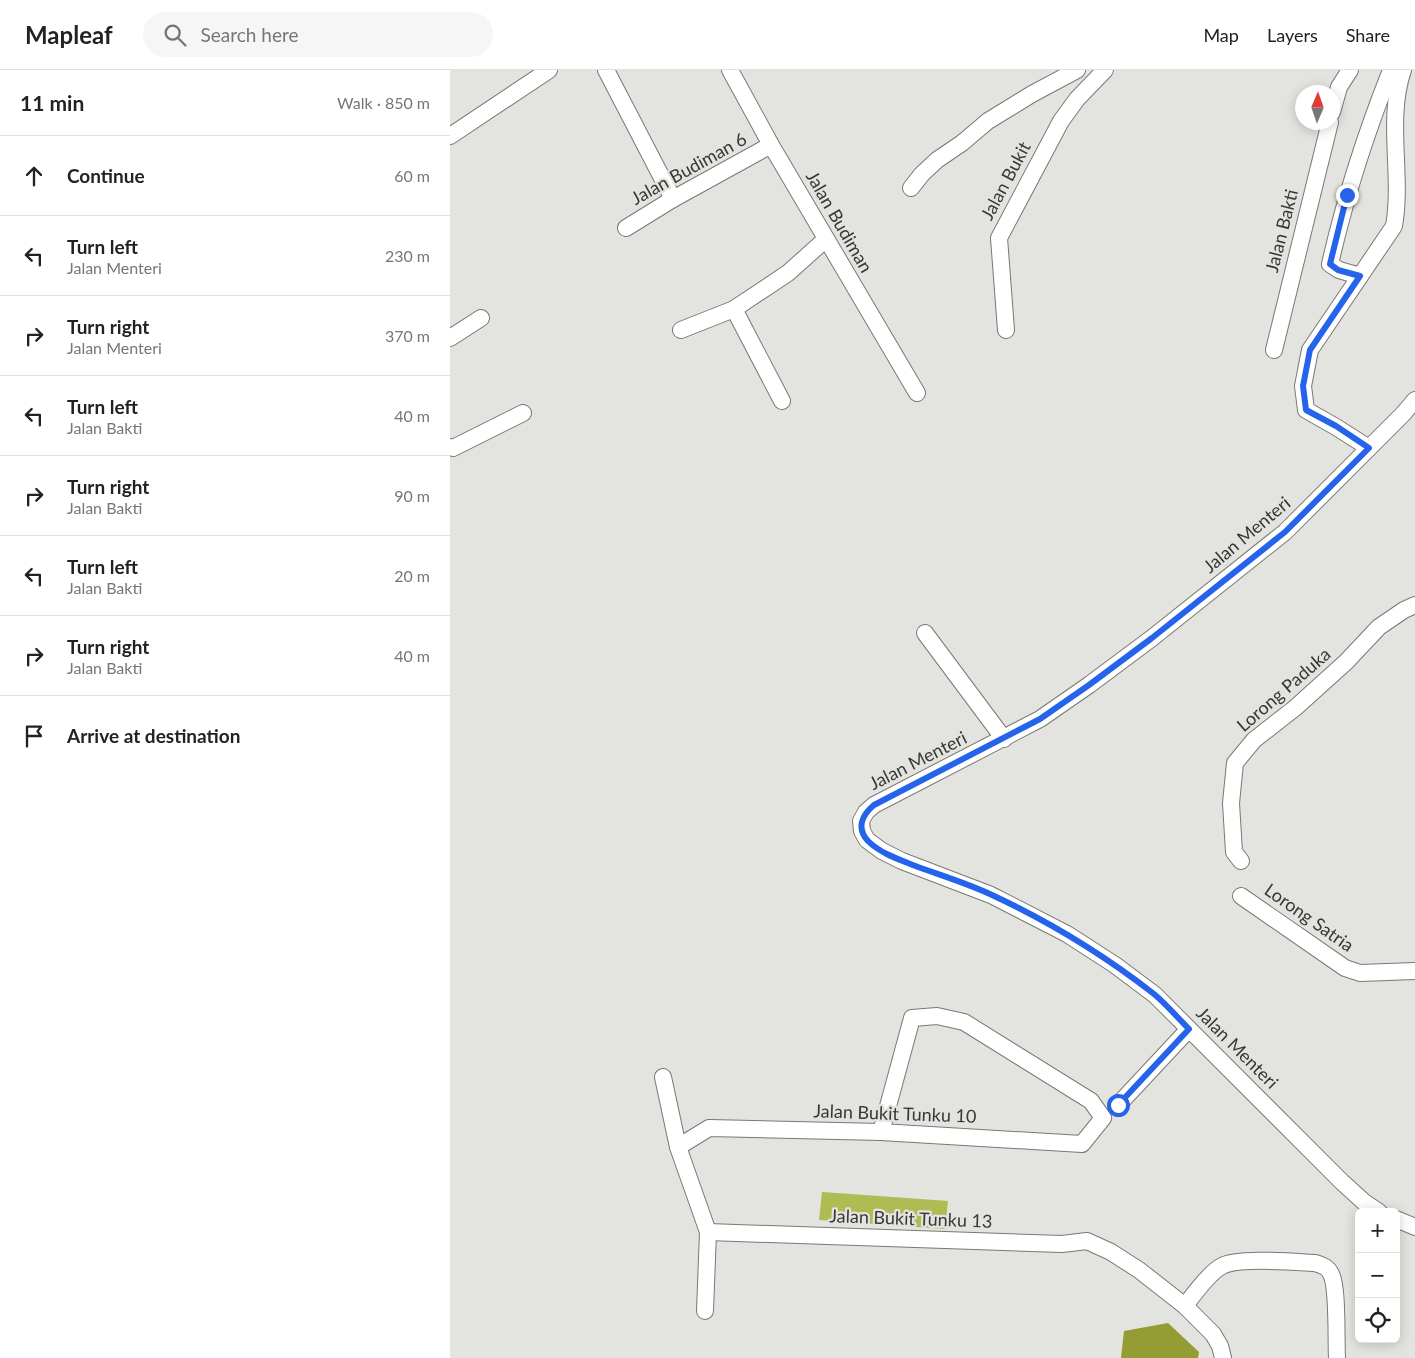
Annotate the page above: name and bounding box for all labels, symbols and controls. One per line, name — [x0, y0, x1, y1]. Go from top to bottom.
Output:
search box — [143, 12, 493, 57]
text: Mapleaf — [25, 20, 113, 49]
icon: search — [161, 21, 189, 49]
text: Search here — [201, 23, 299, 46]
text: Map — [1203, 24, 1239, 46]
text: Layers — [1267, 24, 1318, 46]
text: Share — [1346, 24, 1390, 46]
north arrow — [1295, 85, 1340, 130]
text: 11 min — [20, 90, 84, 115]
text: Walk · 850 m — [337, 93, 430, 112]
street label: Jalan Budiman 6 — [627, 127, 750, 209]
street label: Jalan Bukit — [975, 137, 1035, 223]
icon: ahead — [20, 162, 48, 190]
text: Continue — [67, 164, 145, 187]
text: 60 m — [394, 166, 430, 185]
street label: Jalan Budiman — [802, 167, 878, 276]
route end — [1336, 184, 1359, 207]
street label: Jalan Bakti — [1260, 187, 1302, 275]
text: Turn left — [67, 235, 138, 258]
icon: left — [20, 242, 48, 270]
text: 230 m — [385, 246, 430, 265]
text: Jalan Menteri — [67, 258, 162, 277]
text: Turn right — [67, 315, 149, 338]
icon: right — [20, 322, 48, 350]
text: 370 m — [385, 326, 430, 345]
text: Jalan Menteri — [67, 338, 162, 357]
text: Turn left — [67, 395, 138, 418]
icon: left — [20, 402, 48, 430]
text: 40 m — [394, 406, 430, 425]
text: Jalan Bakti — [67, 418, 142, 437]
text: Turn right — [67, 475, 149, 498]
icon: right — [20, 482, 48, 510]
text: 90 m — [394, 486, 430, 505]
street label: Jalan Menteri — [1198, 492, 1294, 577]
text: Jalan Bakti — [67, 498, 142, 517]
text: Turn left — [67, 555, 138, 578]
icon: left — [20, 562, 48, 590]
text: 20 m — [394, 566, 430, 585]
text: Jalan Bakti — [67, 578, 142, 597]
text: Turn right — [67, 635, 149, 658]
icon: right — [20, 642, 48, 670]
street label: Lorong Paduka — [1232, 643, 1335, 736]
text: 40 m — [394, 646, 430, 665]
text: Jalan Bakti — [67, 658, 142, 677]
icon: arrive — [20, 722, 48, 750]
text: Arrive at destination — [67, 724, 240, 747]
street label: Jalan Menteri — [865, 726, 970, 794]
street label: Lorong Satria — [1261, 878, 1358, 956]
street label: Jalan Menteri — [1192, 1002, 1283, 1093]
route start — [1107, 1094, 1130, 1117]
street label: Jalan Bukit Tunku 10 — [813, 1099, 977, 1127]
street label: Jalan Bukit Tunku 13 — [829, 1204, 993, 1232]
map controls — [1355, 1208, 1400, 1343]
button: + — [1355, 1208, 1400, 1253]
button: − — [1355, 1253, 1400, 1298]
button: locate — [1355, 1298, 1400, 1343]

